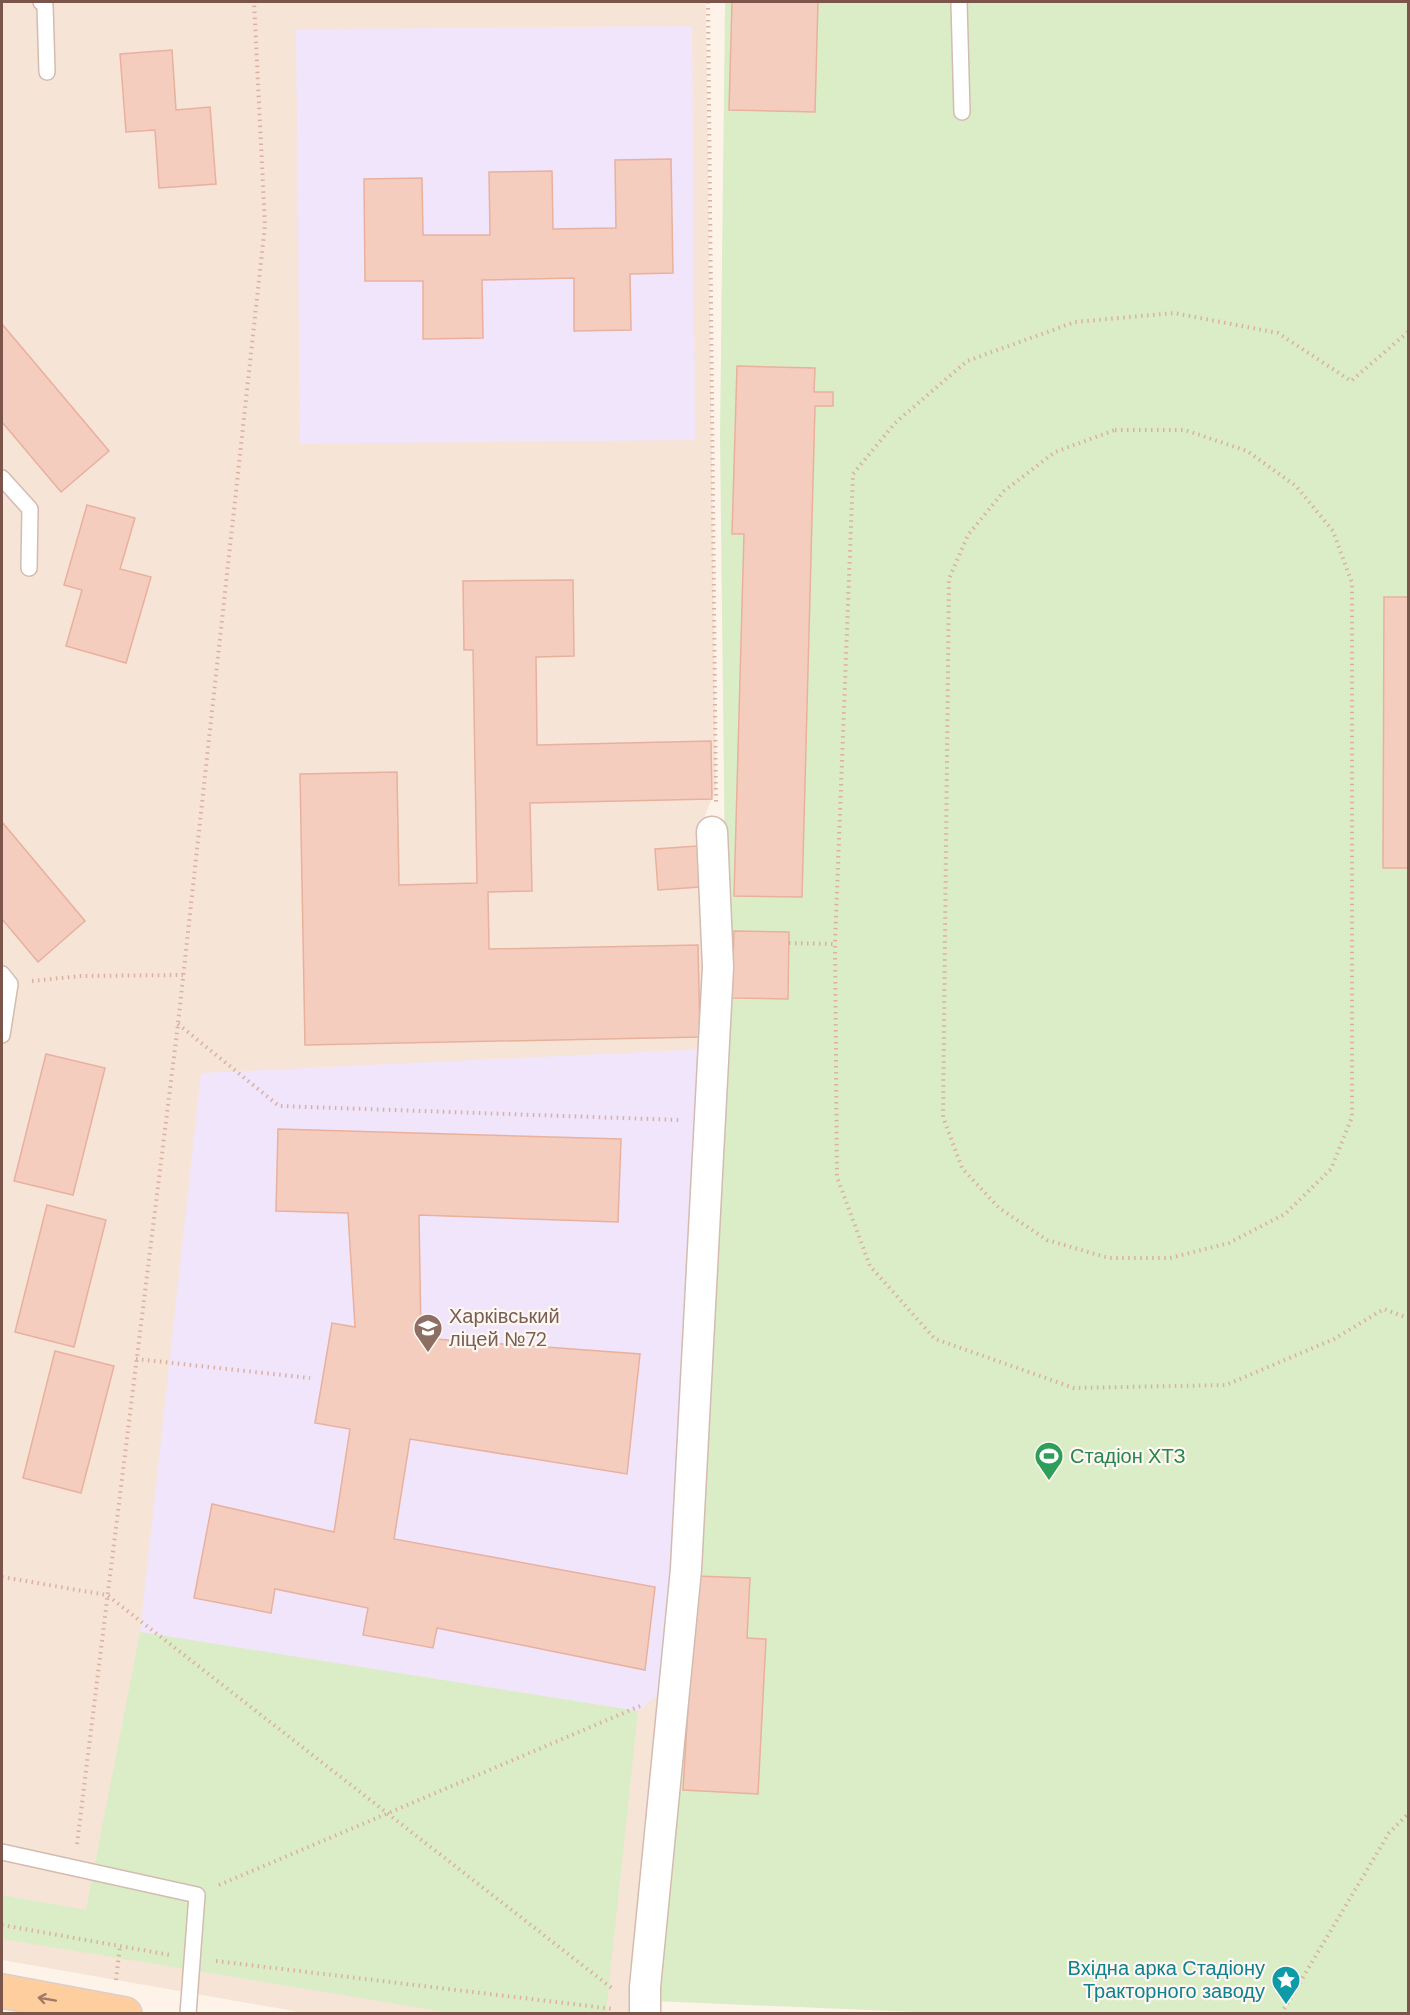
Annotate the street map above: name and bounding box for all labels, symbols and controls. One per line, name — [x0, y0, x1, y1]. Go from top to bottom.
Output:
place label: Харківський ліцей №72 — [449, 1303, 560, 1352]
school or university icon: Харківський ліцей №72 — [412, 1312, 444, 1354]
sports icon: Стадіон ХТЗ — [1033, 1440, 1065, 1482]
place label: Стадіон ХТЗ — [1070, 1443, 1186, 1469]
place label: Вхідна арка Стадіону Тракторного заводу — [1068, 1955, 1265, 2004]
place icon: Вхідна арка Стадіону Тракторного заводу — [1270, 1964, 1302, 2006]
one-way arrow — [38, 1994, 57, 2005]

